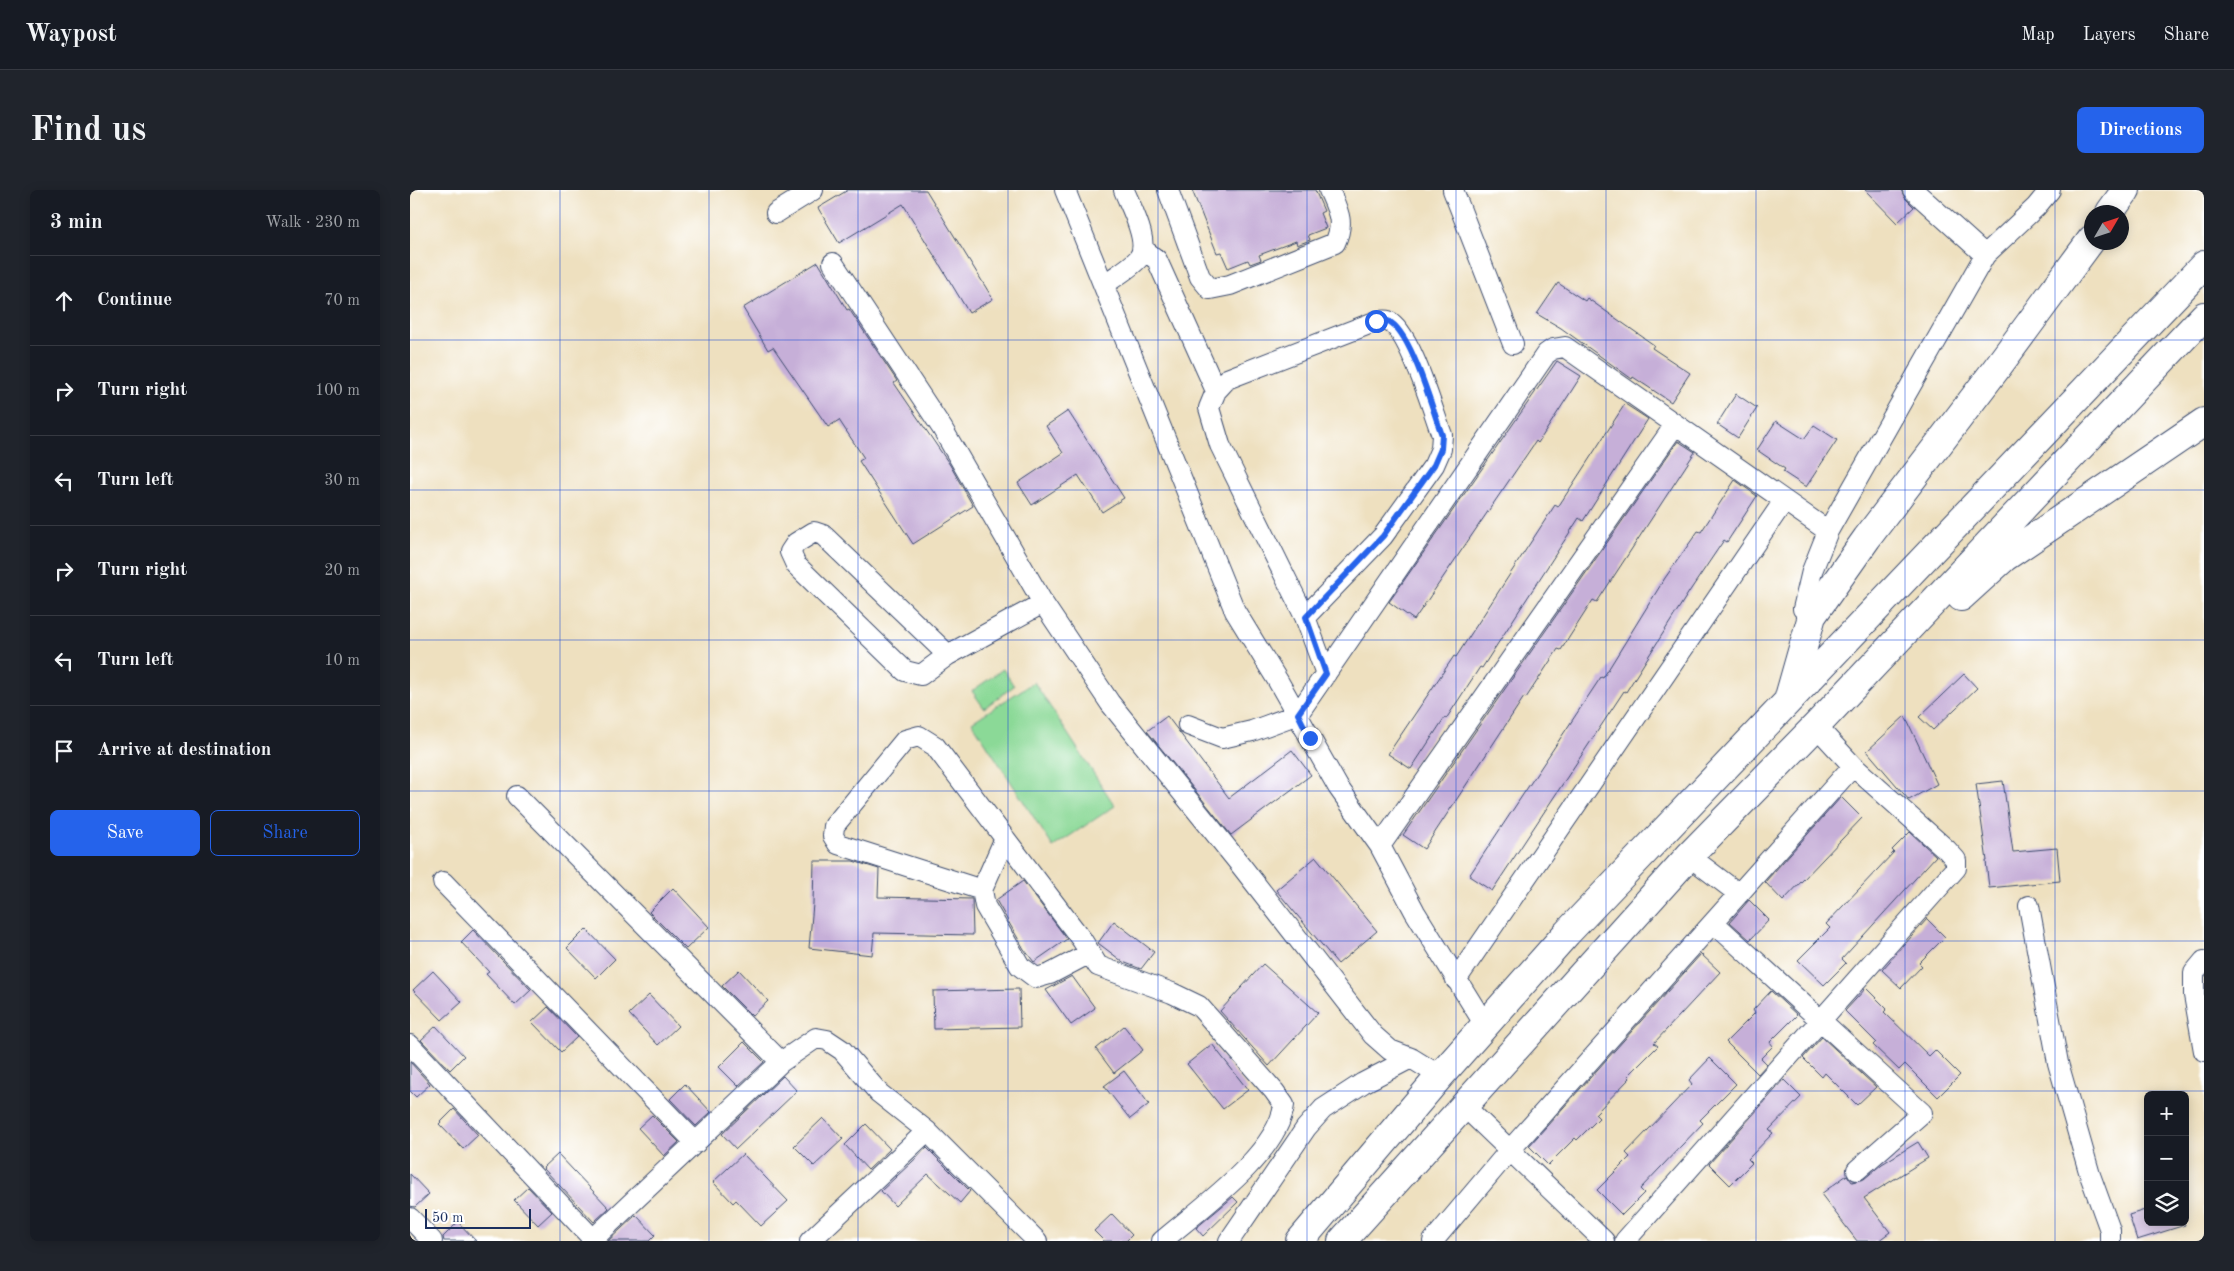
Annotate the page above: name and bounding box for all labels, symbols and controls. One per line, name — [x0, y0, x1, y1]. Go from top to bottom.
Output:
text: Waypost — [25, 23, 117, 47]
text: Map — [2021, 26, 2055, 44]
text: Layers — [2083, 26, 2135, 44]
text: Share — [2163, 26, 2209, 44]
button: Directions — [2077, 107, 2204, 153]
text: Find us — [30, 113, 146, 148]
north arrow — [2084, 205, 2129, 250]
text: 3 min — [50, 212, 103, 233]
text: Walk · 230 m — [265, 215, 360, 231]
icon: ahead — [50, 287, 78, 315]
text: Continue — [97, 291, 172, 310]
text: 70 m — [324, 293, 360, 309]
route start — [1365, 310, 1388, 333]
icon: right — [50, 377, 78, 405]
text: Turn right — [97, 381, 187, 400]
text: 100 m — [315, 383, 360, 399]
icon: left — [50, 467, 78, 495]
text: Turn left — [97, 471, 174, 490]
text: 30 m — [324, 473, 360, 489]
icon: right — [50, 557, 78, 585]
text: Turn right — [97, 561, 187, 580]
text: 20 m — [324, 563, 360, 579]
icon: left — [50, 647, 78, 675]
text: Turn left — [97, 651, 174, 670]
text: 10 m — [324, 653, 360, 669]
route end — [1299, 727, 1322, 750]
icon: arrive — [50, 737, 78, 765]
text: Arrive at destination — [97, 741, 271, 760]
button: Save — [50, 810, 200, 856]
button: Share — [210, 810, 360, 856]
map controls — [2144, 1091, 2189, 1226]
button: + — [2144, 1091, 2189, 1136]
button: − — [2144, 1136, 2189, 1181]
button: layers — [2144, 1181, 2189, 1226]
scale bar — [425, 1206, 531, 1229]
text: 50 m — [432, 1211, 463, 1225]

